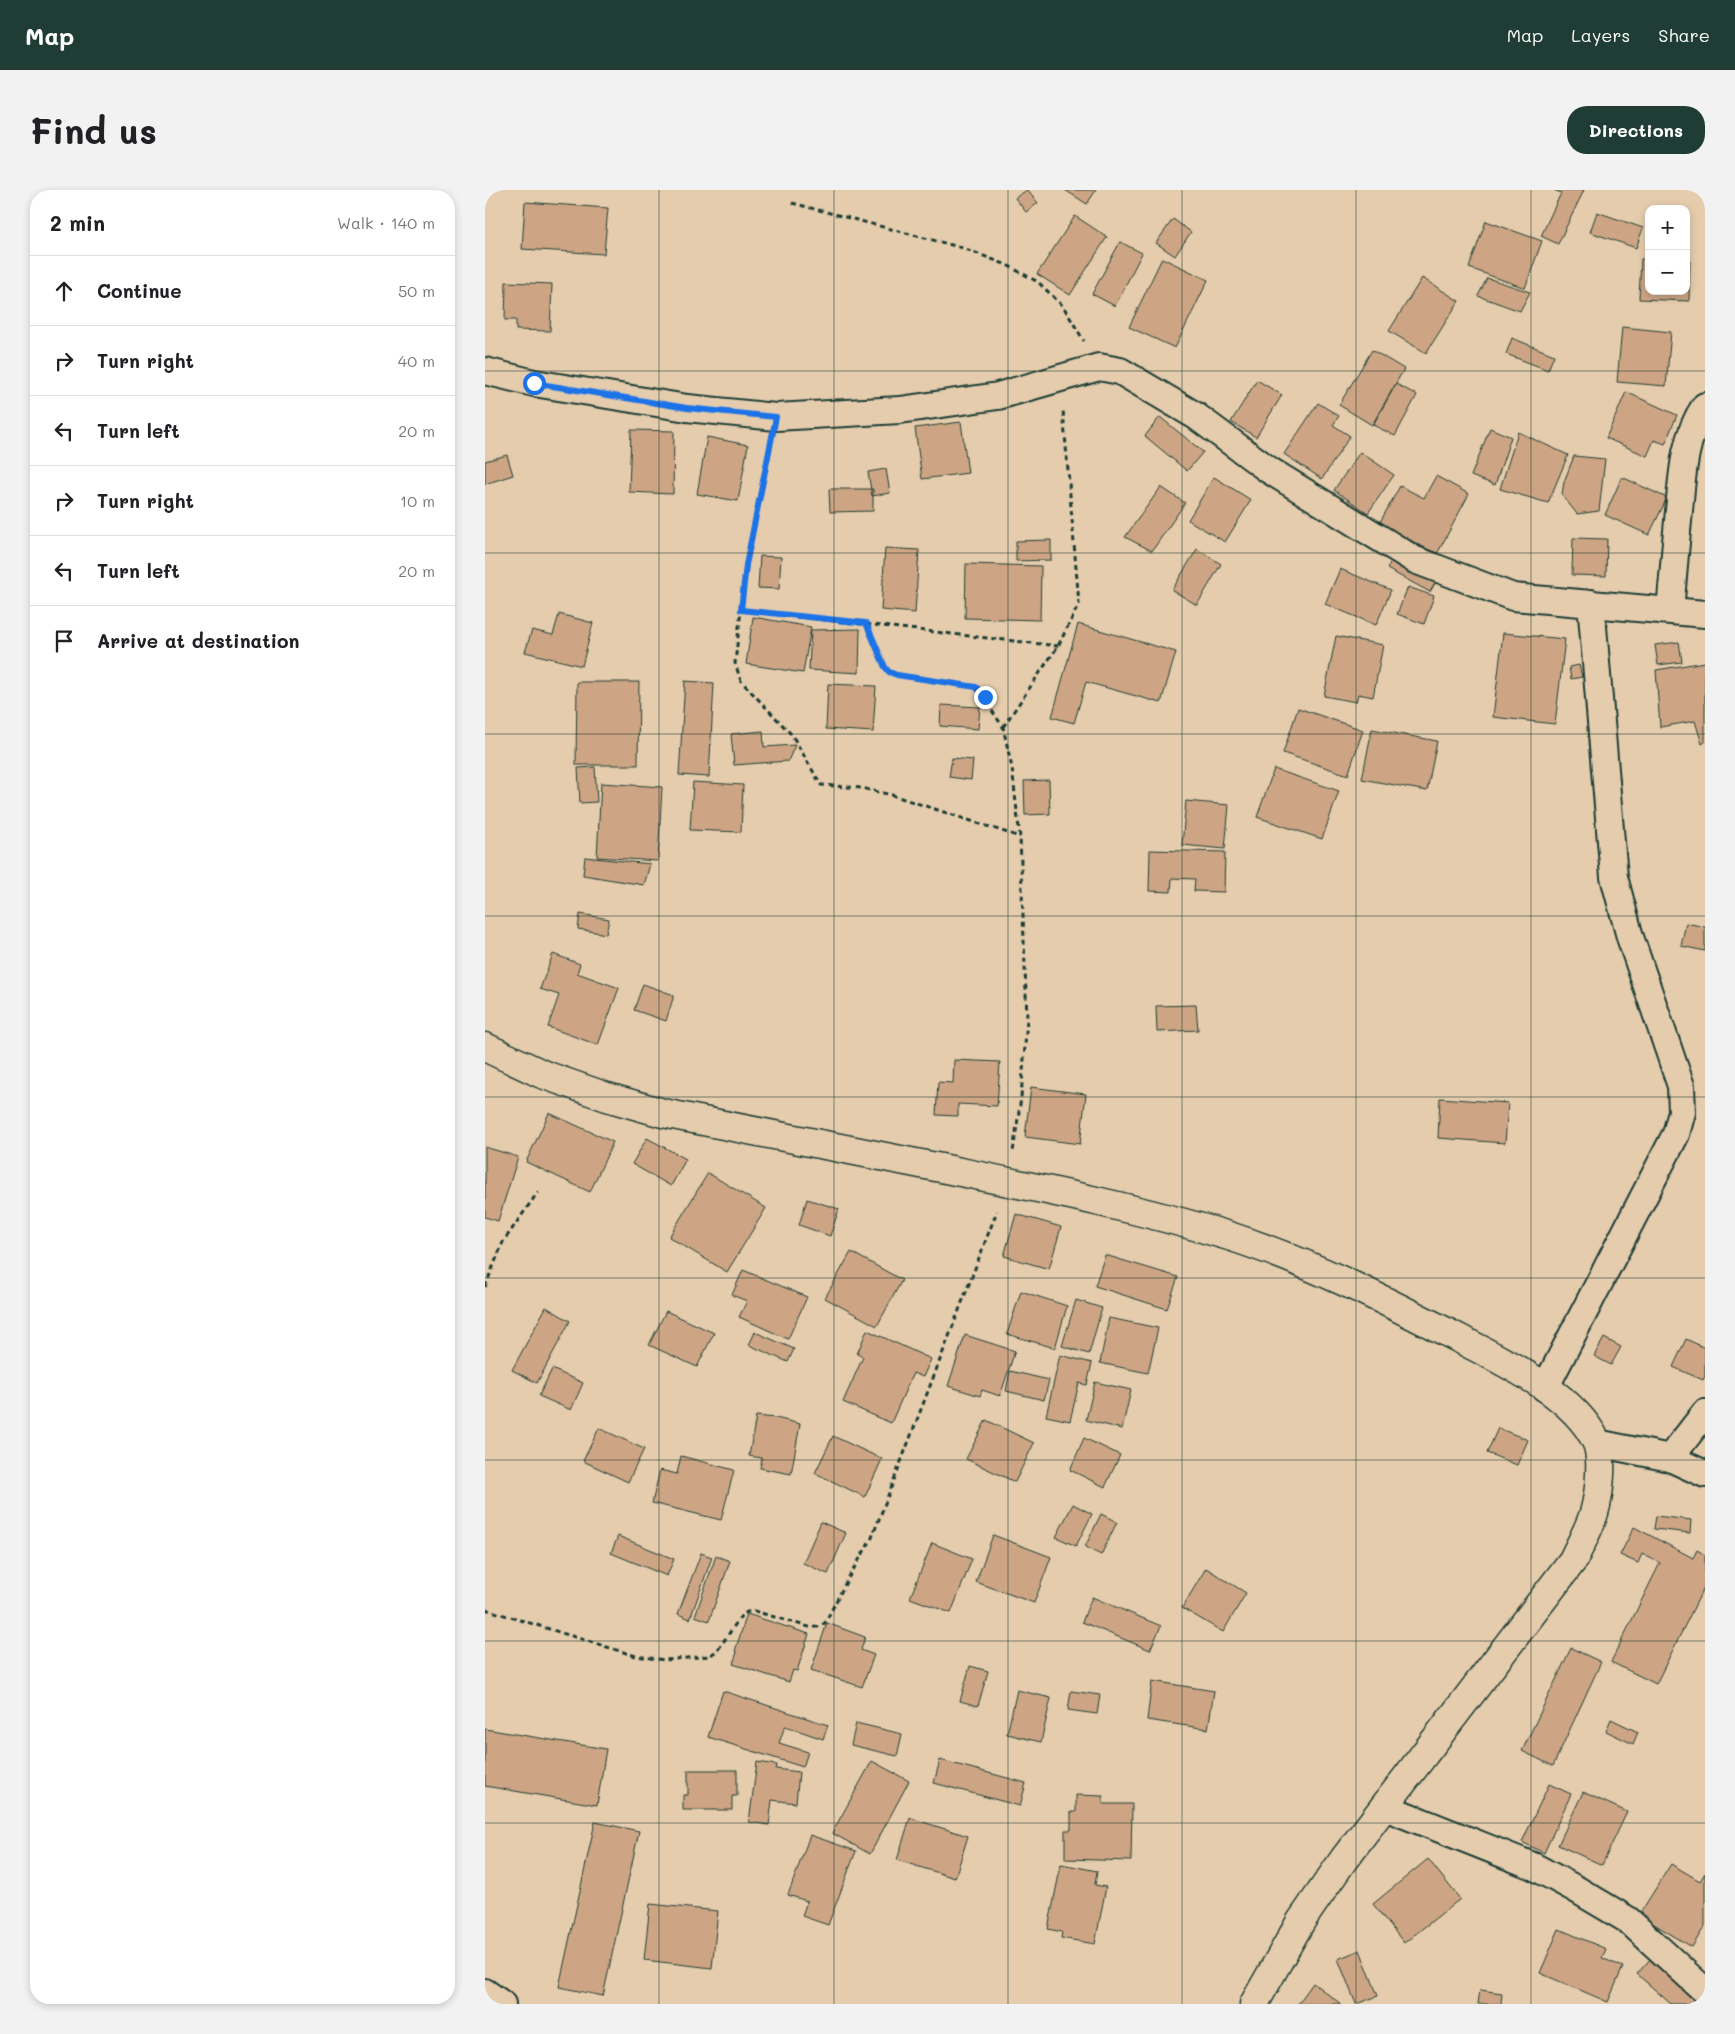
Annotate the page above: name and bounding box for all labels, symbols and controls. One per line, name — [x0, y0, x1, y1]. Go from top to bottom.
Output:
text: Map — [25, 20, 74, 51]
text: Map — [1507, 23, 1543, 47]
text: Layers — [1571, 23, 1630, 47]
text: Share — [1658, 23, 1710, 47]
button: Directions — [1567, 106, 1705, 154]
text: Find us — [30, 107, 157, 153]
map controls — [1645, 205, 1690, 295]
button: + — [1645, 205, 1690, 250]
text: 2 min — [50, 209, 105, 236]
text: Walk · 140 m — [337, 212, 435, 233]
button: − — [1645, 250, 1690, 295]
icon: ahead — [50, 277, 78, 305]
text: Continue — [97, 278, 182, 303]
text: 50 m — [398, 280, 435, 301]
icon: right — [50, 347, 78, 375]
text: Turn right — [97, 348, 194, 373]
text: 40 m — [398, 350, 435, 371]
route start — [523, 372, 546, 395]
icon: left — [50, 417, 78, 445]
text: Turn left — [97, 418, 180, 443]
text: 20 m — [398, 420, 435, 441]
icon: right — [50, 487, 78, 515]
text: Turn right — [97, 488, 194, 513]
text: 10 m — [400, 490, 435, 511]
icon: left — [50, 557, 78, 585]
text: Turn left — [97, 558, 180, 583]
text: 20 m — [398, 560, 435, 581]
icon: arrive — [50, 627, 78, 655]
text: Arrive at destination — [97, 628, 300, 653]
route end — [974, 686, 997, 709]

